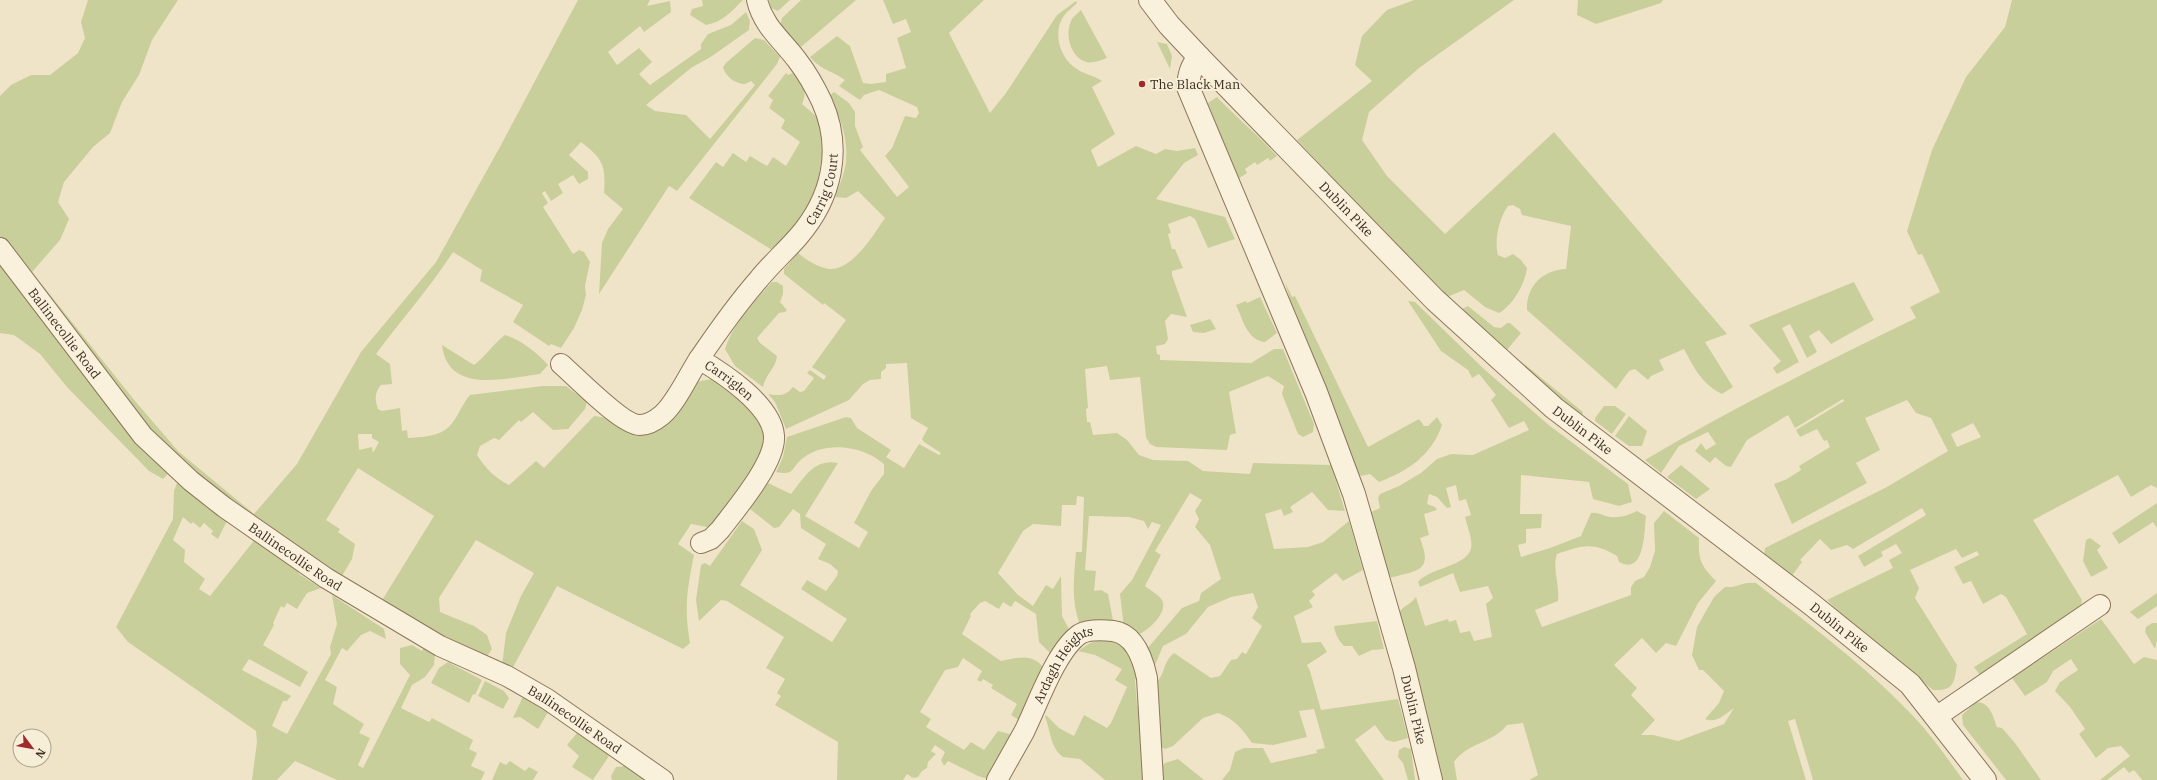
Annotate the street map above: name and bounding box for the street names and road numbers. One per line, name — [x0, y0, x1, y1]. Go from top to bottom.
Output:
street label: Carrig Court — [802, 153, 842, 229]
street label: Dublin Pike — [1315, 178, 1377, 241]
street label: Ballinecollie Road — [24, 285, 104, 382]
street label: Carriglen — [701, 357, 758, 404]
street label: Dublin Pike — [1549, 402, 1616, 459]
street label: Ballinecollie Road — [245, 519, 345, 595]
street label: Dublin Pike — [1807, 599, 1873, 657]
street label: Ardagh Heights — [1030, 622, 1094, 706]
street label: Dublin Pike — [1397, 673, 1430, 746]
street label: Ballinecollie Road — [525, 682, 625, 758]

